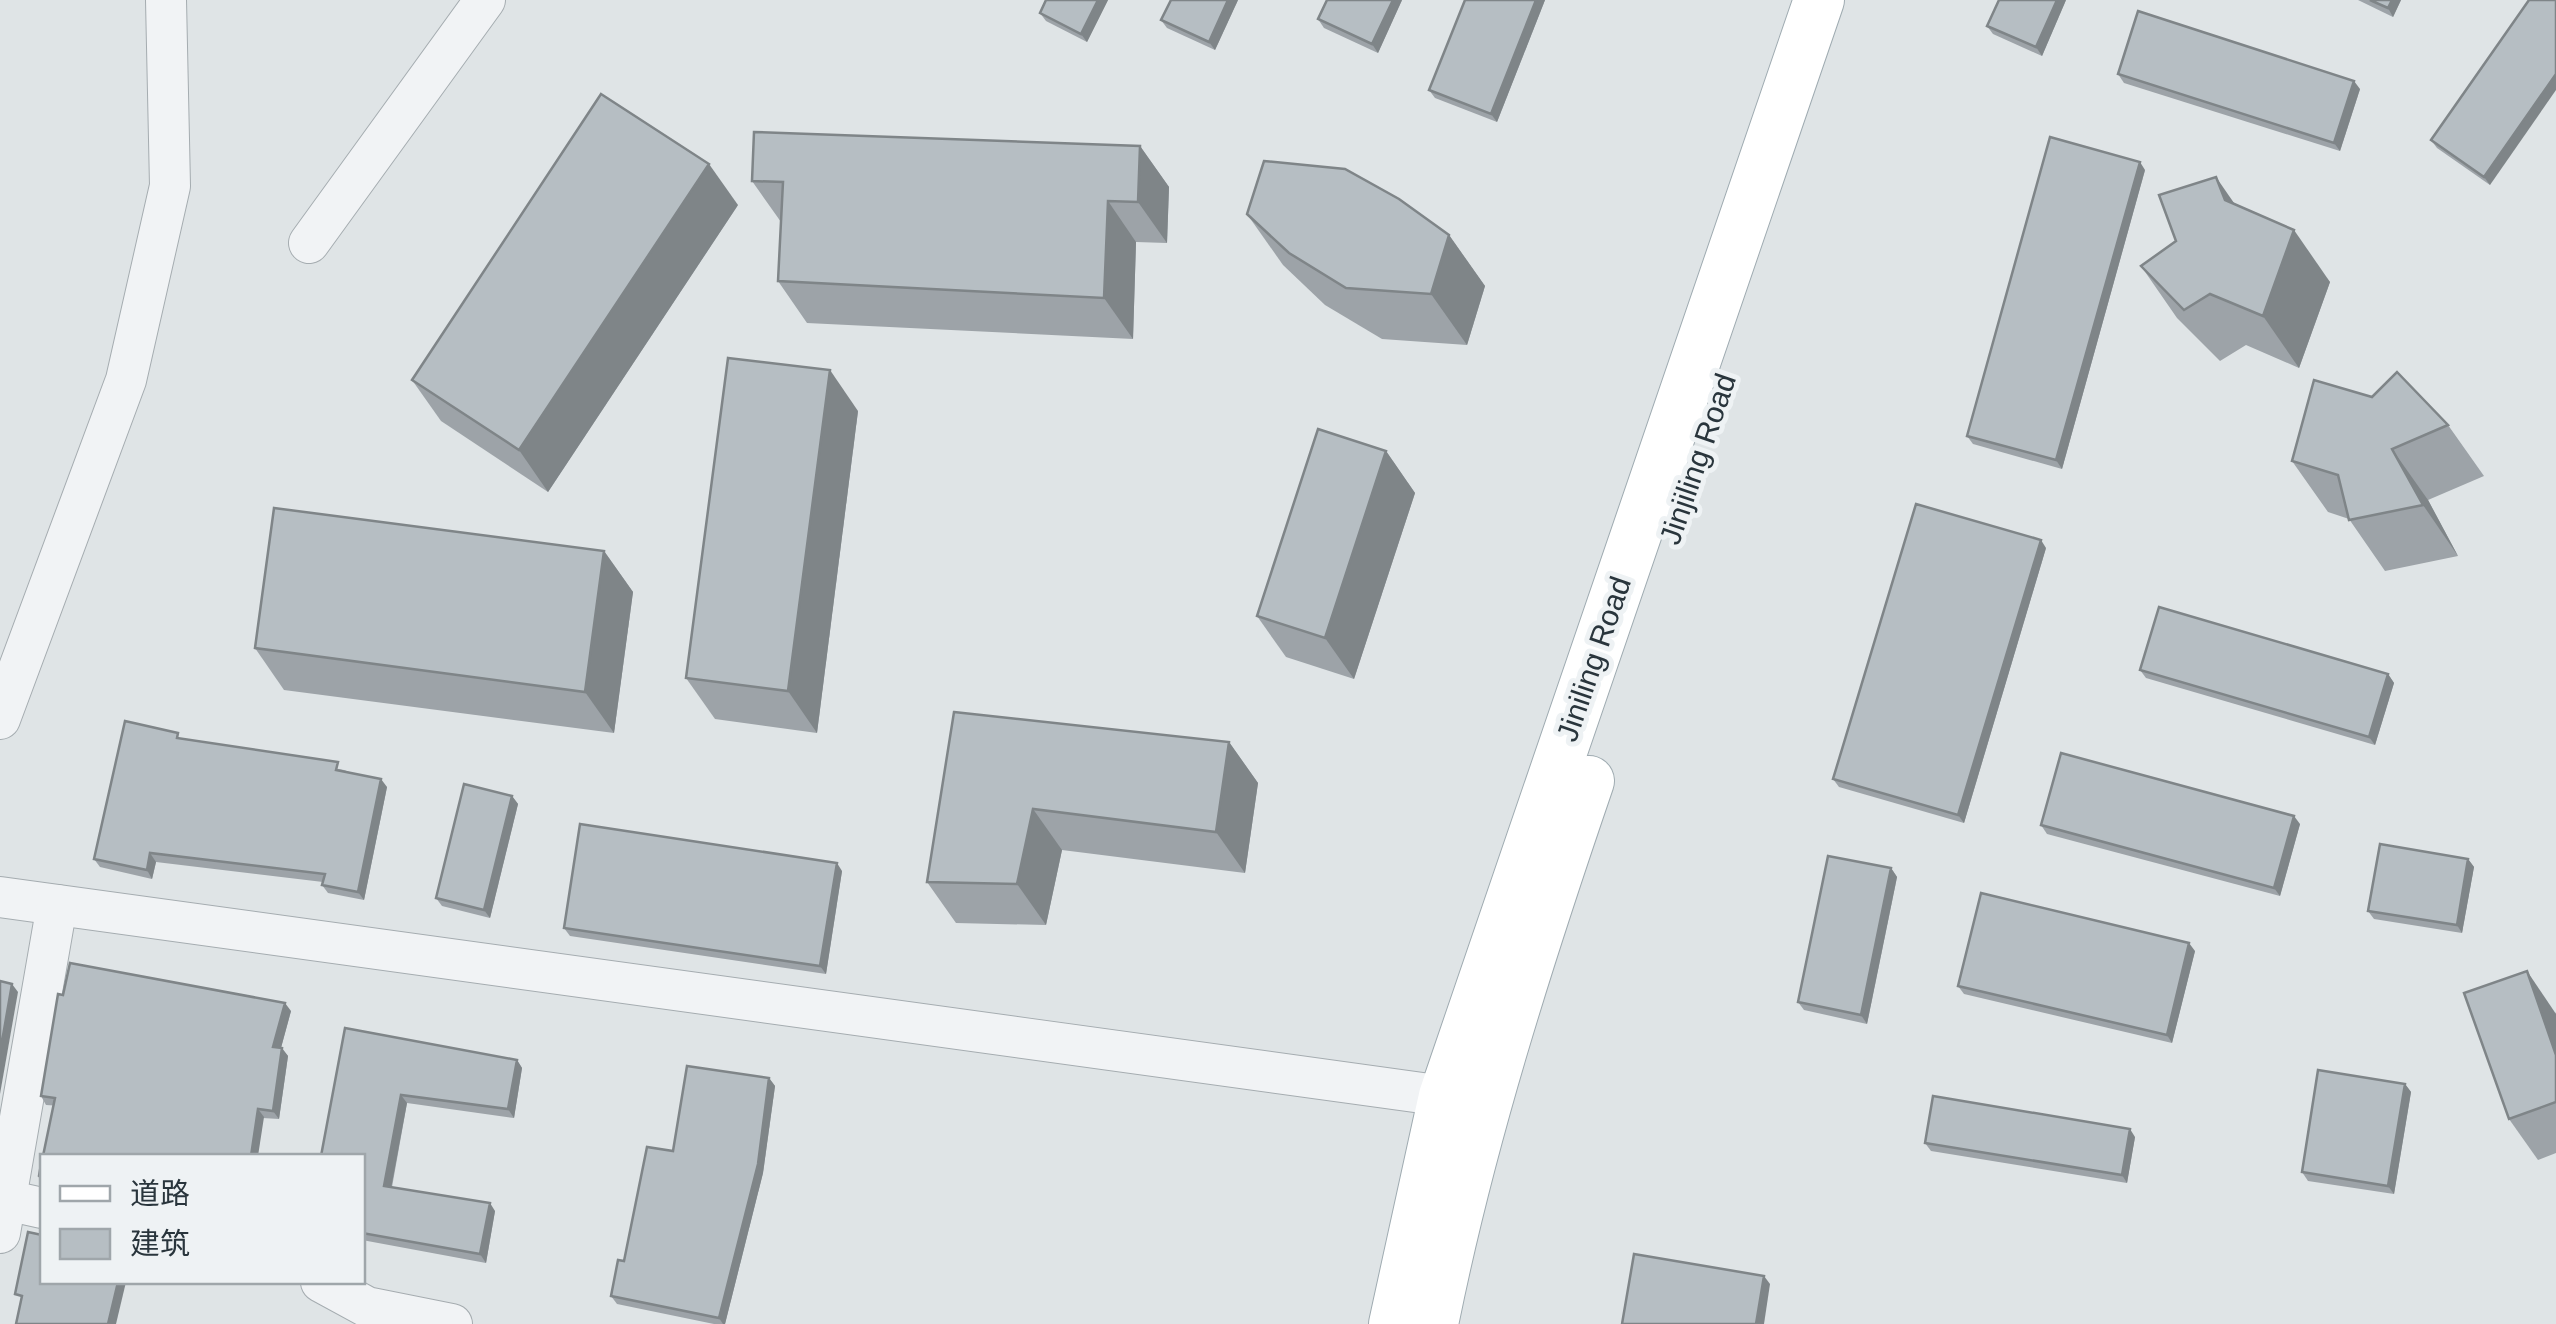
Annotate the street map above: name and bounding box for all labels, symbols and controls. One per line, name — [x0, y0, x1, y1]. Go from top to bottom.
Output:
street label: Jinjiling Road — [1653, 369, 1742, 549]
street label: Jiniling Road — [1550, 572, 1637, 745]
legend — [40, 1154, 365, 1284]
text: 道路 — [130, 1177, 190, 1210]
text: 建筑 — [130, 1227, 190, 1260]

